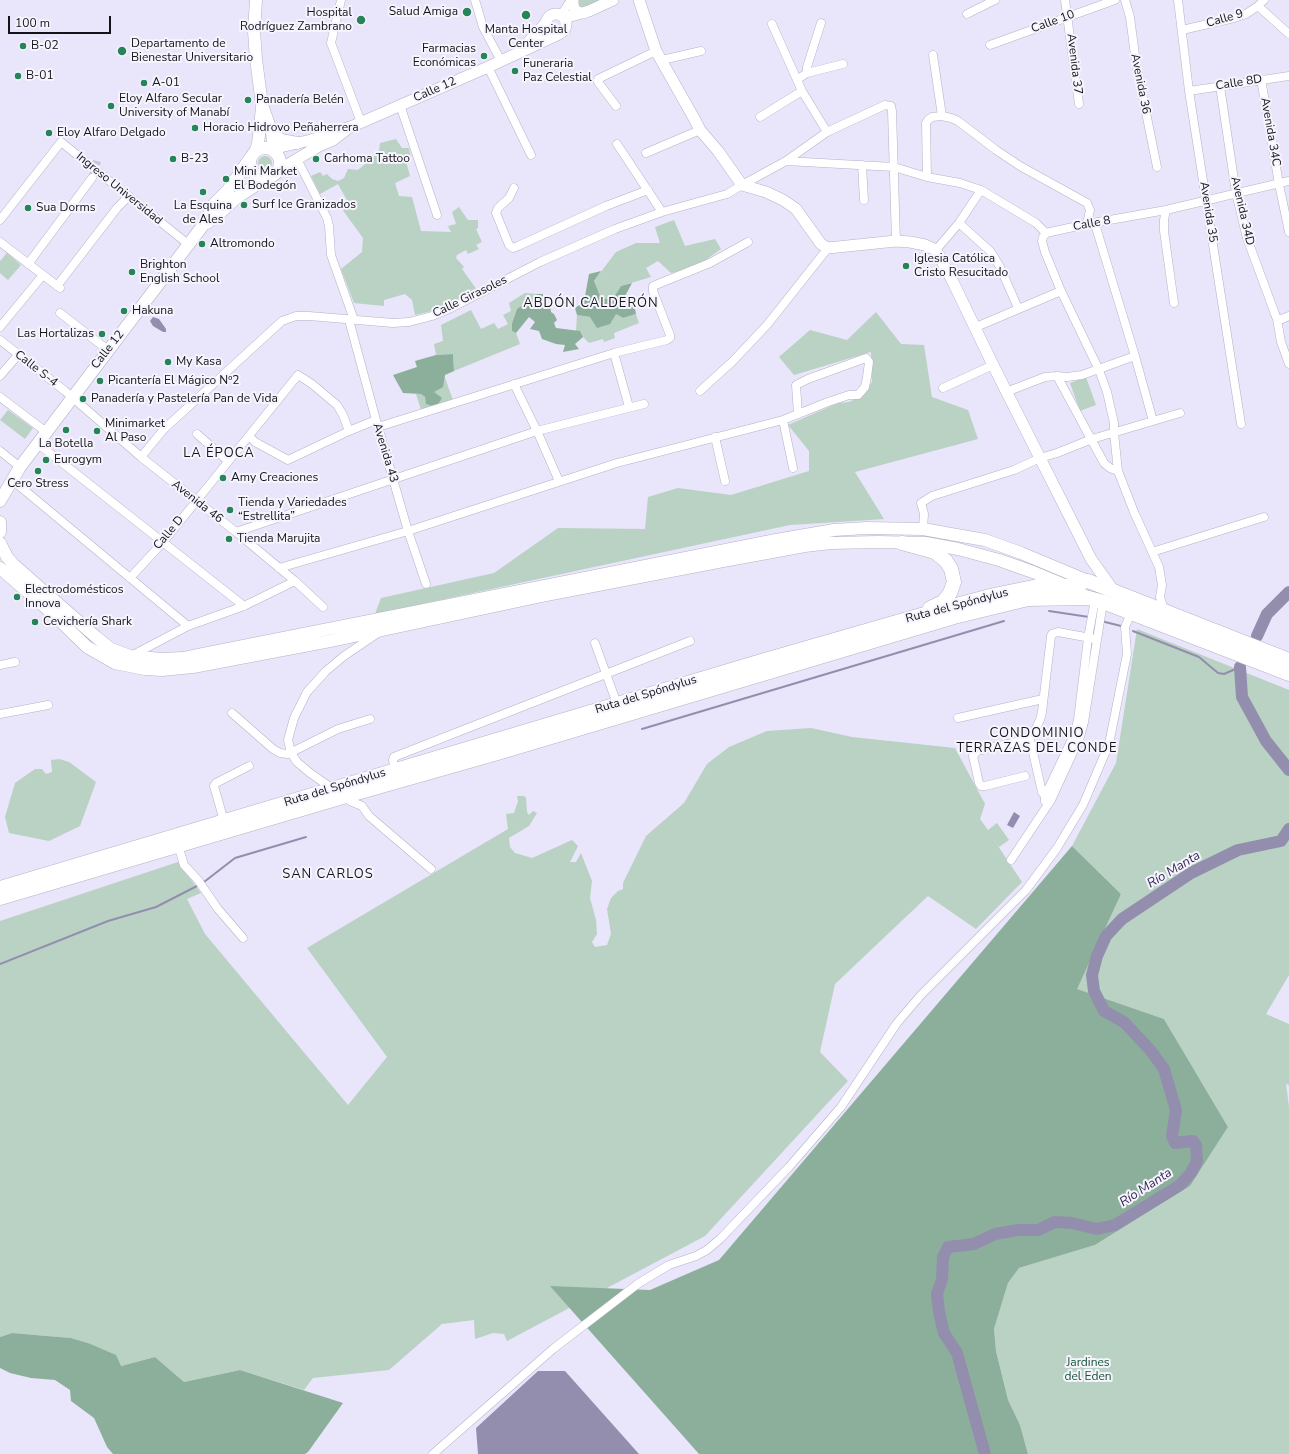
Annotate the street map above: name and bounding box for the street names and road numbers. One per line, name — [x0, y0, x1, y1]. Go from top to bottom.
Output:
street label: Calle 9 — [1205, 7, 1245, 31]
street label: Calle 10 — [1029, 8, 1077, 36]
street label: Avenida 37 — [1063, 33, 1085, 95]
street label: Avenida 36 — [1127, 53, 1153, 115]
street label: Calle 8D — [1215, 72, 1263, 94]
street label: Calle 12 — [411, 74, 459, 106]
street label: Avenida 34C — [1257, 97, 1283, 167]
street label: Ingreso Universidad — [73, 150, 165, 228]
street label: Avenida 34D — [1227, 175, 1257, 247]
street label: Avenida 35 — [1196, 181, 1220, 243]
street label: Calle 8 — [1072, 214, 1112, 234]
street label: Calle Girasoles — [430, 273, 510, 321]
street label: Calle 12 — [88, 328, 128, 372]
street label: Calle S-4 — [12, 348, 60, 390]
street label: Avenida 43 — [369, 422, 401, 484]
street label: Avenida 46 — [168, 477, 226, 527]
street label: Calle D — [151, 513, 187, 553]
street label: Ruta del Spóndylus — [904, 585, 1010, 627]
street label: Ruta del Spóndylus — [593, 673, 699, 717]
street label: Ruta del Spóndylus — [282, 766, 388, 810]

